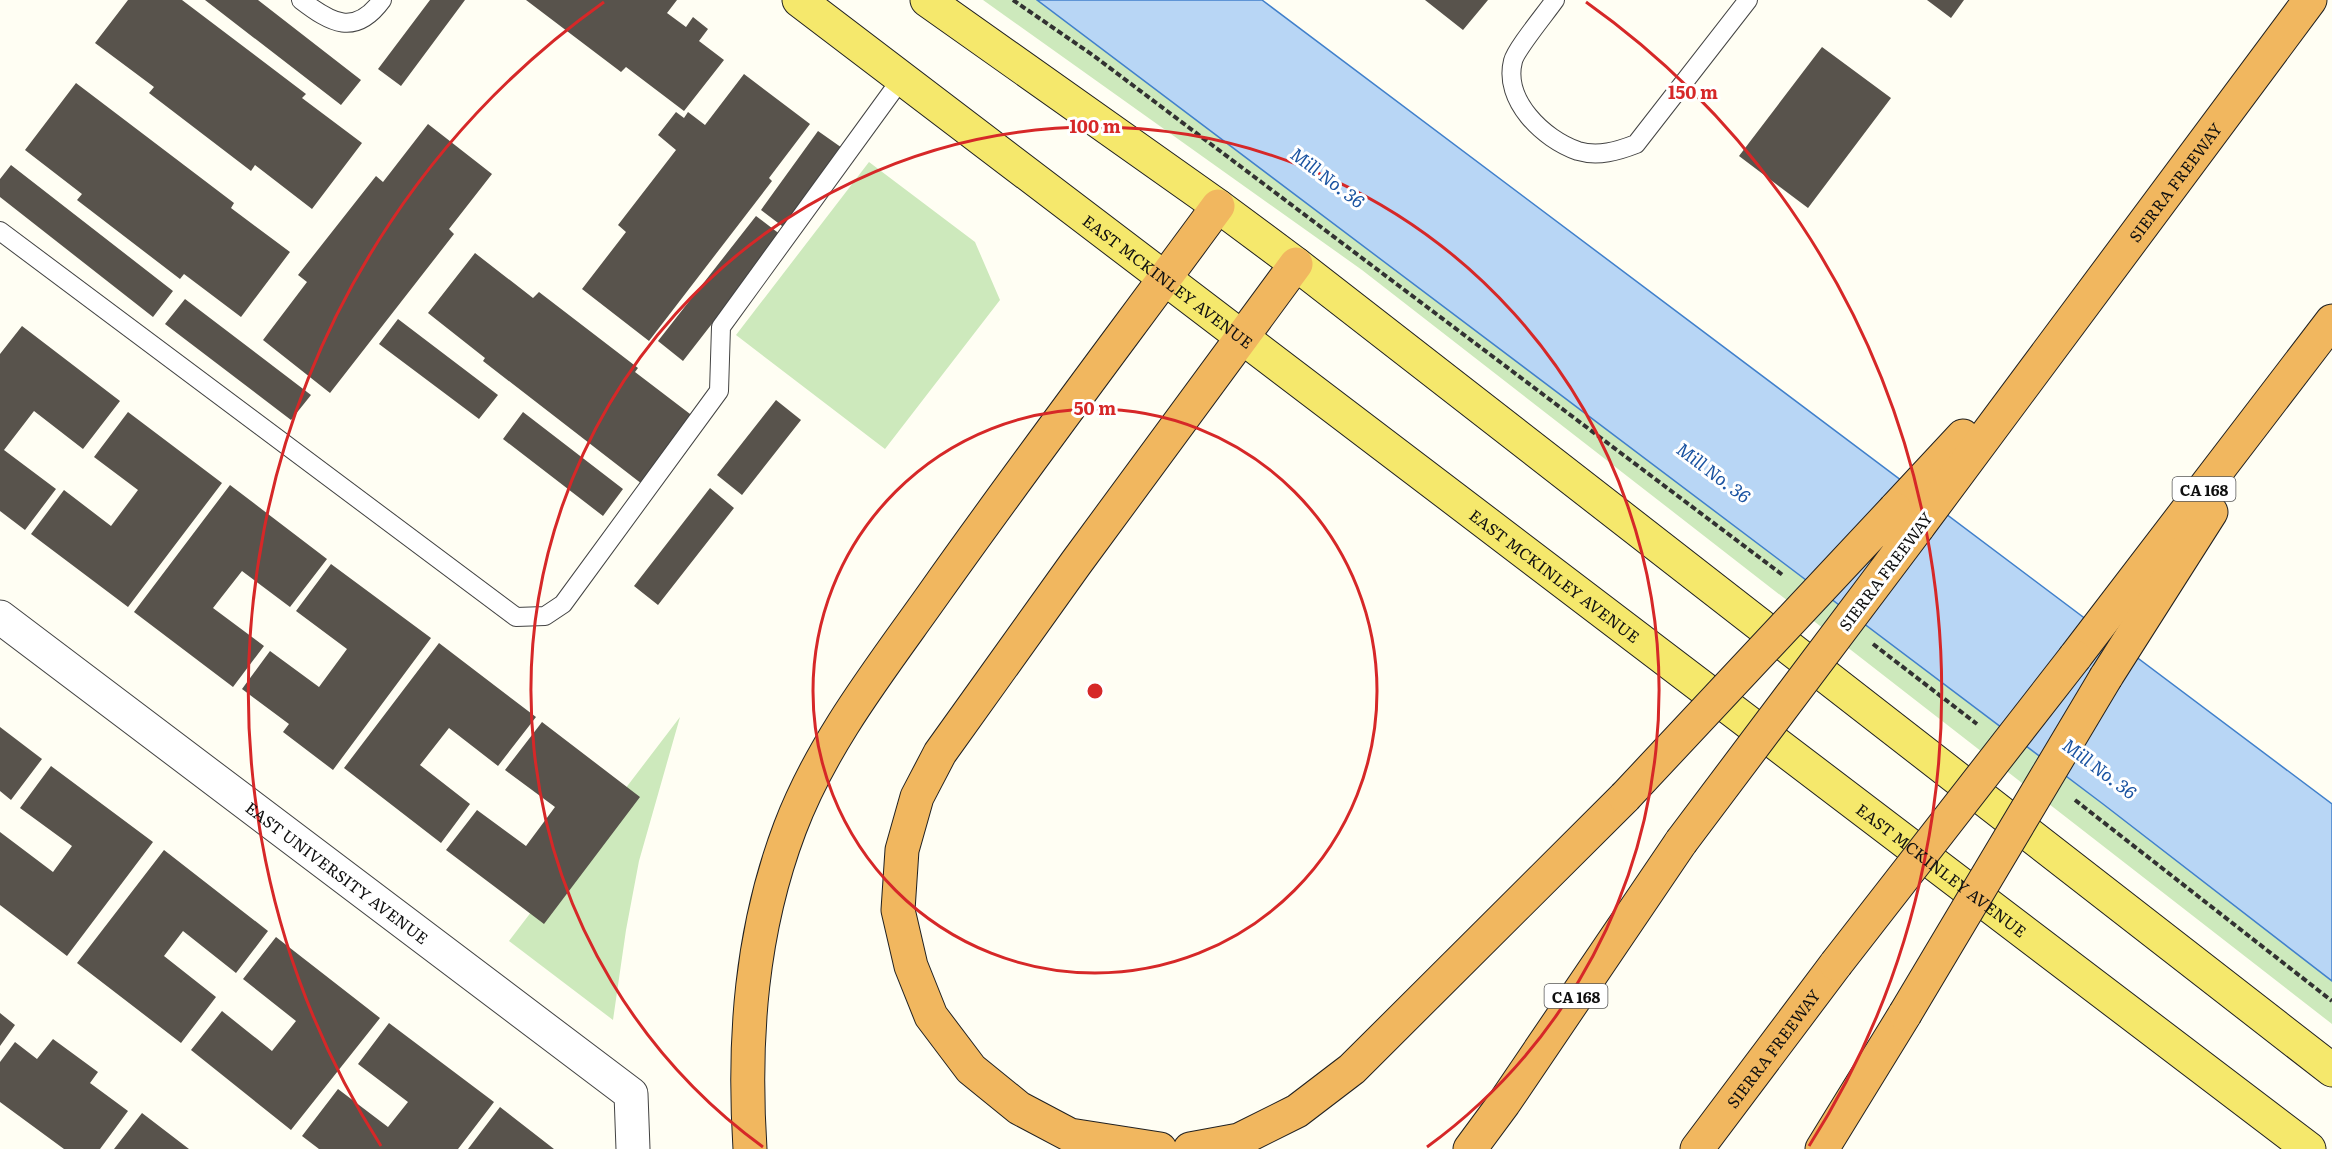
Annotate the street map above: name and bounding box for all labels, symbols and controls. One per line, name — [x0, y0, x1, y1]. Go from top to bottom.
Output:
text: 150 m — [1668, 78, 1718, 105]
text: 100 m — [1069, 112, 1121, 139]
street label: SIERRA FREEWAY — [2122, 117, 2227, 247]
water label: Mill No. 36 — [1285, 140, 1371, 214]
street label: EAST MCKINLEY AVENUE — [1078, 208, 1259, 354]
text: 50 m — [1074, 394, 1116, 421]
water label: Mill No. 36 — [1671, 435, 1757, 509]
road number: CA 168 — [2172, 477, 2236, 501]
street label: EAST MCKINLEY AVENUE — [1465, 503, 1645, 648]
street label: SIERRA FREEWAY — [1832, 506, 1938, 636]
centre of rings — [1085, 681, 1105, 701]
water label: Mill No. 36 — [2057, 731, 2143, 805]
street label: EAST UNIVERSITY AVENUE — [241, 795, 434, 949]
street label: EAST MCKINLEY AVENUE — [1851, 797, 2032, 942]
street label: SIERRA FREEWAY — [1720, 983, 1826, 1113]
road number: CA 168 — [1544, 984, 1608, 1008]

